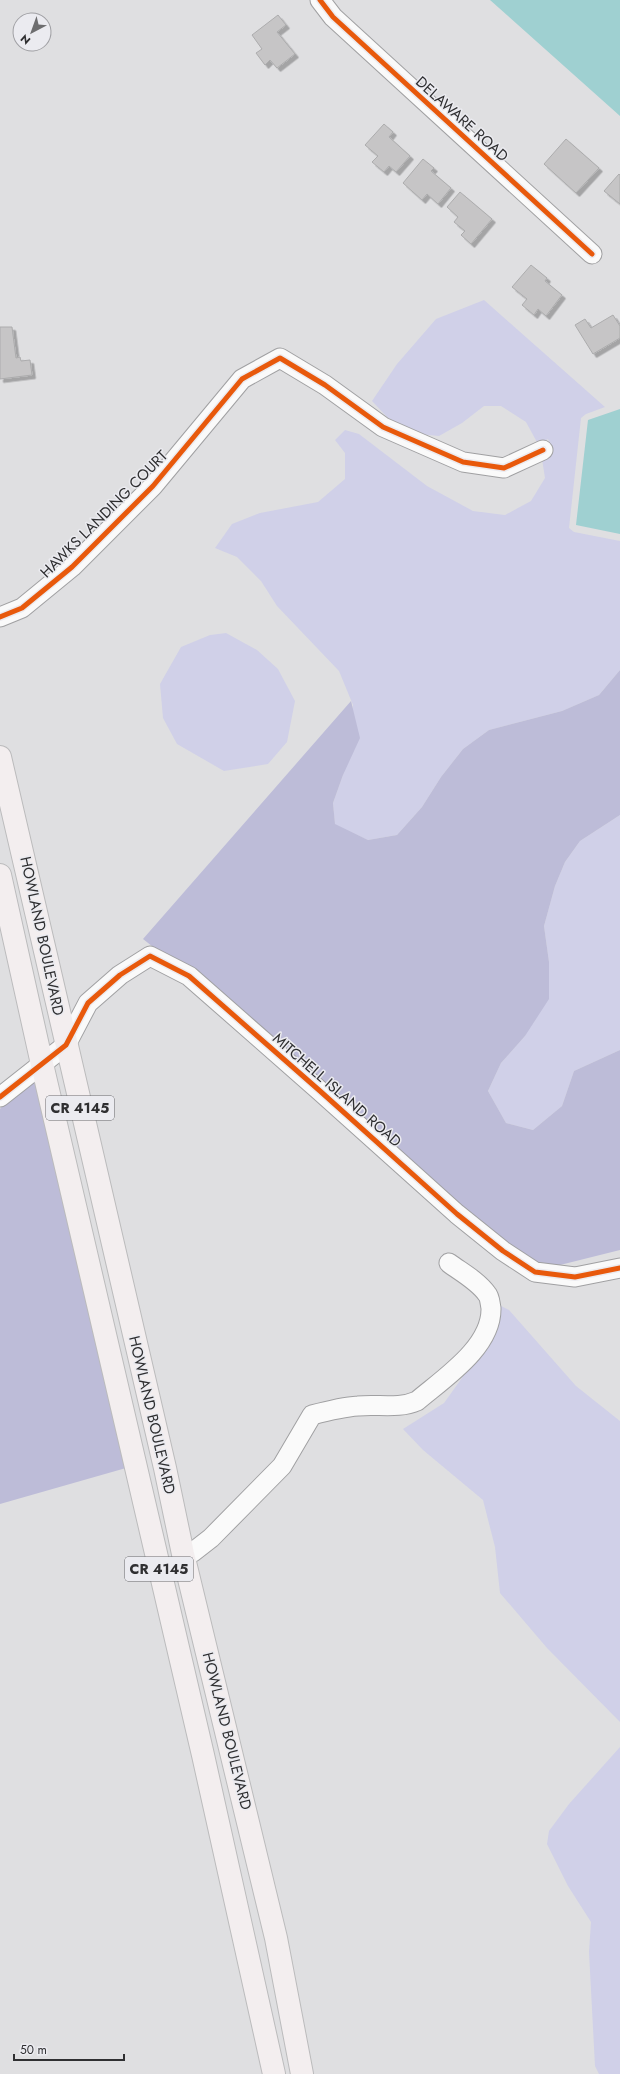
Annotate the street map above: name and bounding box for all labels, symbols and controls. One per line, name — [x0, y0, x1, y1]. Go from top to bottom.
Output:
north arrow — [12, 12, 52, 52]
text: N — [17, 31, 34, 48]
street label: DELAWARE ROAD — [411, 71, 513, 167]
street label: HAWKS LANDING COURT — [35, 445, 173, 583]
street label: HOWLAND BOULEVARD — [14, 855, 70, 1017]
street label: MITCHELL ISLAND ROAD — [268, 1028, 406, 1152]
road number: CR 4145 — [46, 1096, 114, 1120]
street label: HOWLAND BOULEVARD — [123, 1334, 181, 1496]
road number: CR 4145 — [125, 1557, 193, 1581]
street label: HOWLAND BOULEVARD — [197, 1650, 257, 1812]
scale bar — [14, 2036, 124, 2062]
text: 50 m — [20, 2041, 47, 2059]

